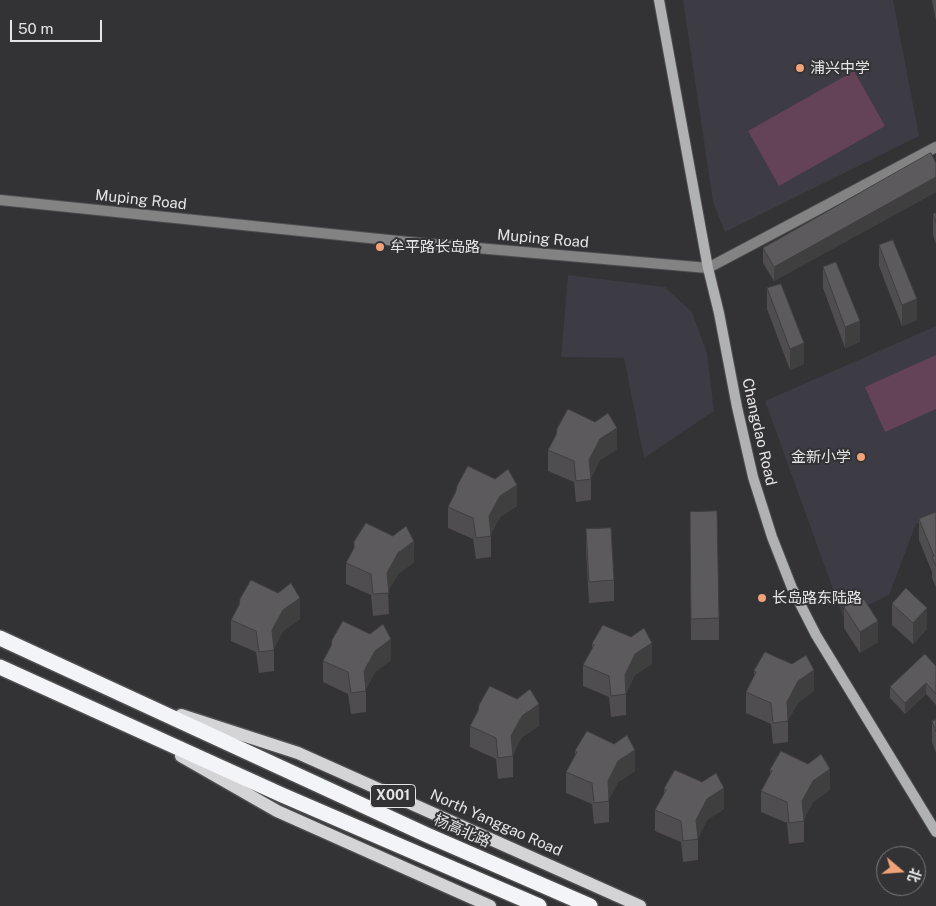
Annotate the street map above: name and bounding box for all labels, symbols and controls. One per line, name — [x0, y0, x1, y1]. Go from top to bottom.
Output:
scale bar — [12, 10, 105, 42]
text: 50 m — [18, 20, 53, 37]
place label: 浦兴中学 — [810, 59, 870, 77]
marker: 浦兴中学 — [794, 62, 806, 74]
street label: Muping Road — [94, 186, 188, 214]
street label: Muping Road — [496, 226, 590, 252]
place label: 牟平路长岛路 — [390, 238, 480, 256]
marker: 牟平路长岛路 — [374, 241, 386, 253]
street label: Changdao Road — [738, 376, 780, 488]
place label: 金新小学 — [791, 448, 851, 466]
marker: 金新小学 — [855, 451, 867, 463]
place label: 长岛路东陆路 — [772, 589, 862, 607]
marker: 长岛路东陆路 — [756, 592, 768, 604]
road number: X001 — [370, 784, 416, 808]
street label: North Yanggao Road — [427, 786, 565, 860]
street label: 杨高北路 — [431, 811, 493, 851]
north arrow — [876, 846, 926, 896]
text: 北 — [905, 866, 924, 884]

